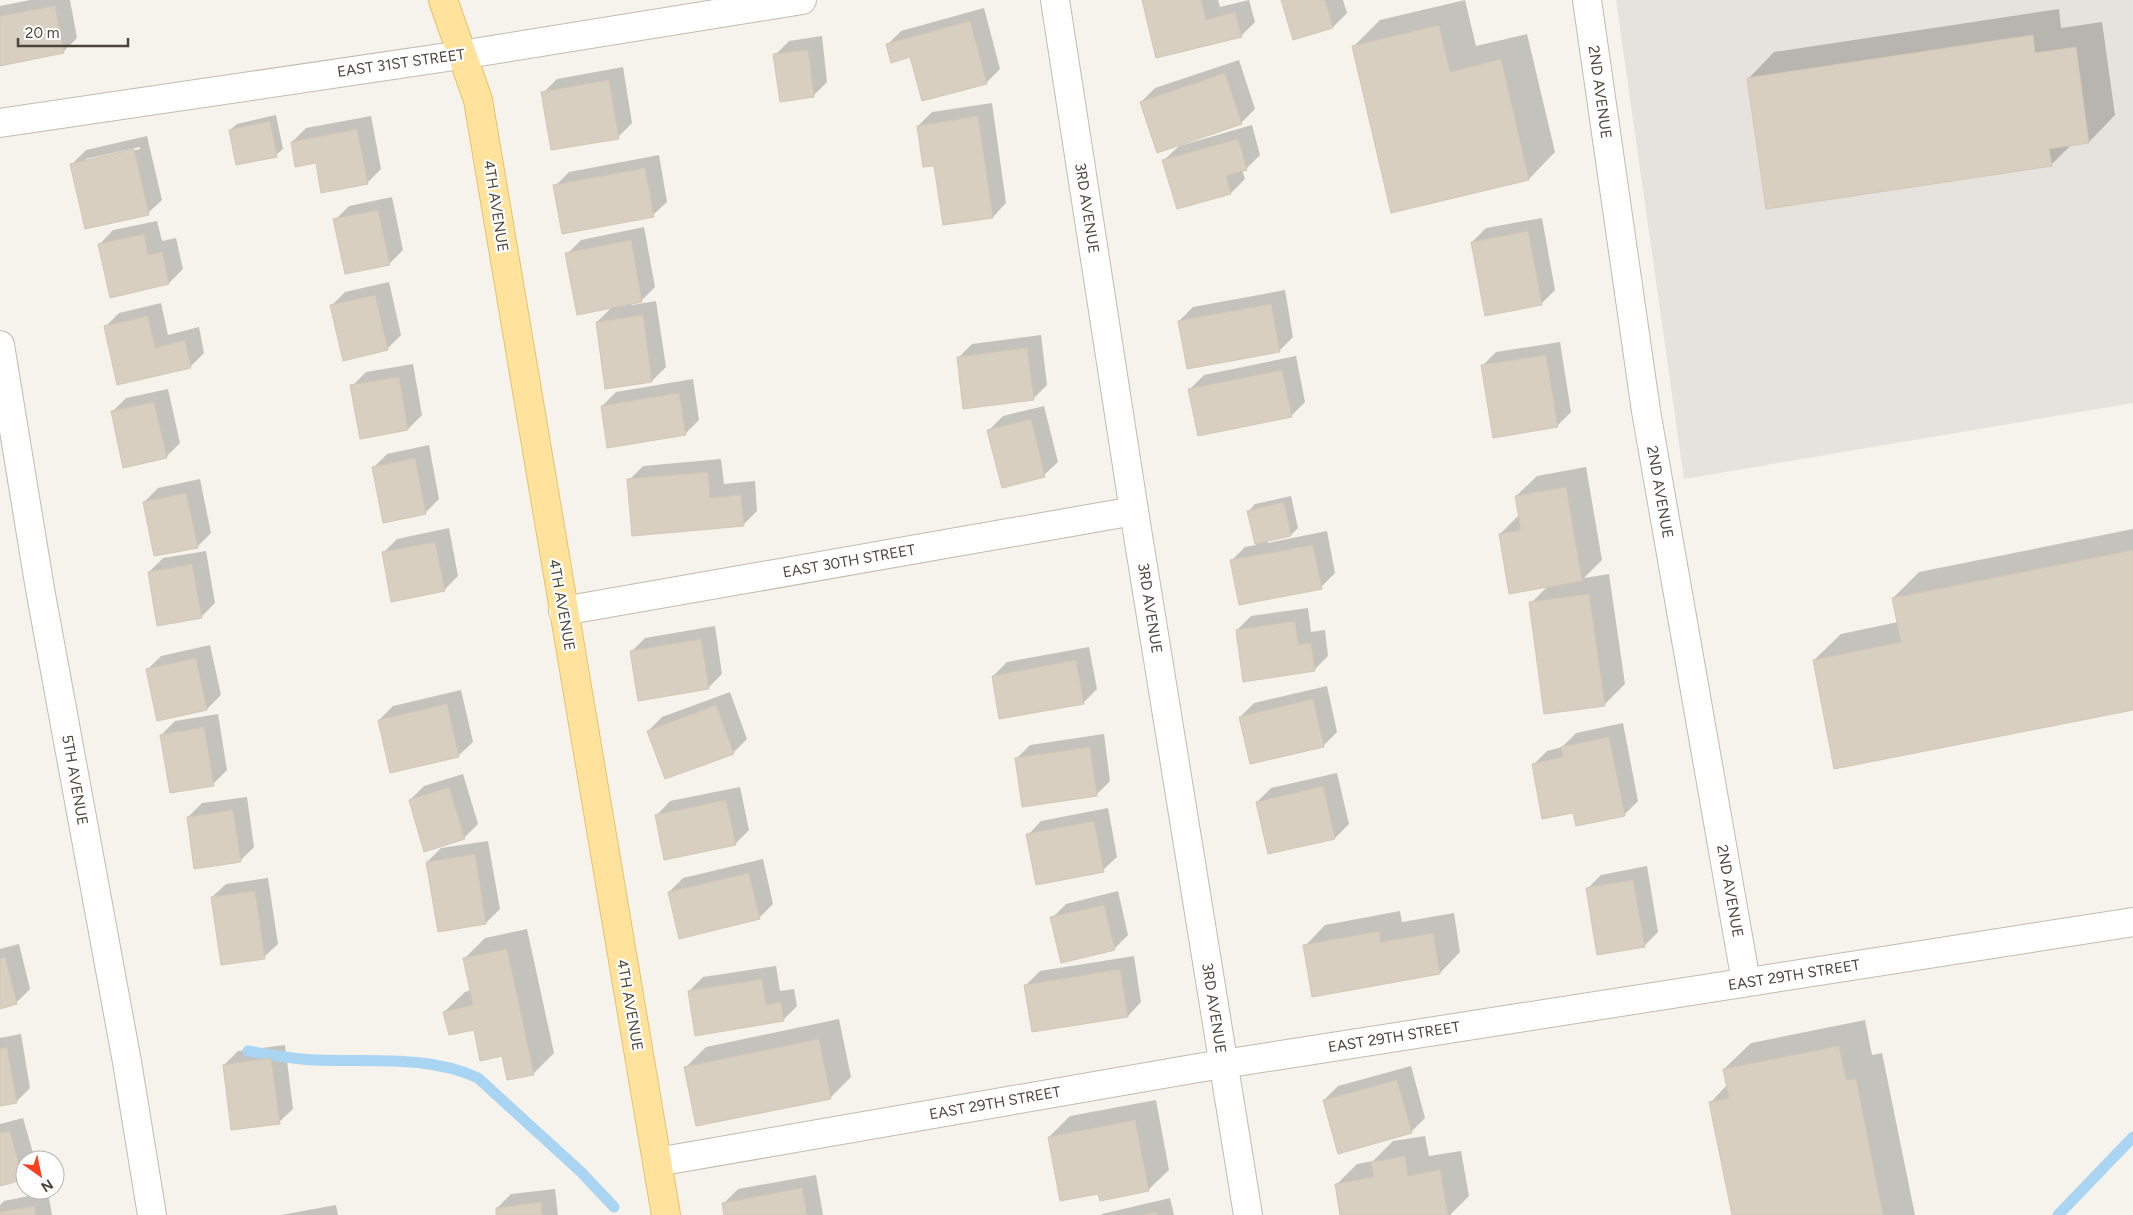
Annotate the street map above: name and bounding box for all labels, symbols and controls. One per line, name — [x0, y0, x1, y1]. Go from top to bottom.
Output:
scale bar — [18, 15, 128, 47]
text: 20 m — [25, 24, 59, 42]
street label: 2ND AVENUE — [1585, 44, 1615, 140]
street label: EAST 31ST STREET — [336, 45, 467, 81]
street label: 4TH AVENUE — [480, 159, 512, 253]
street label: 3RD AVENUE — [1071, 161, 1103, 255]
street label: 2ND AVENUE — [1643, 444, 1677, 540]
street label: EAST 30TH STREET — [781, 540, 917, 582]
street label: 4TH AVENUE — [545, 558, 579, 652]
street label: 3RD AVENUE — [1134, 561, 1166, 655]
street label: 5TH AVENUE — [58, 733, 92, 827]
street label: 2ND AVENUE — [1713, 843, 1747, 939]
street label: EAST 29TH STREET — [1727, 956, 1862, 994]
street label: 4TH AVENUE — [613, 958, 647, 1052]
street label: 3RD AVENUE — [1198, 961, 1230, 1055]
street label: EAST 29TH STREET — [1327, 1018, 1462, 1056]
street label: EAST 29TH STREET — [928, 1082, 1063, 1123]
north arrow — [15, 1150, 65, 1200]
text: N — [38, 1175, 56, 1196]

